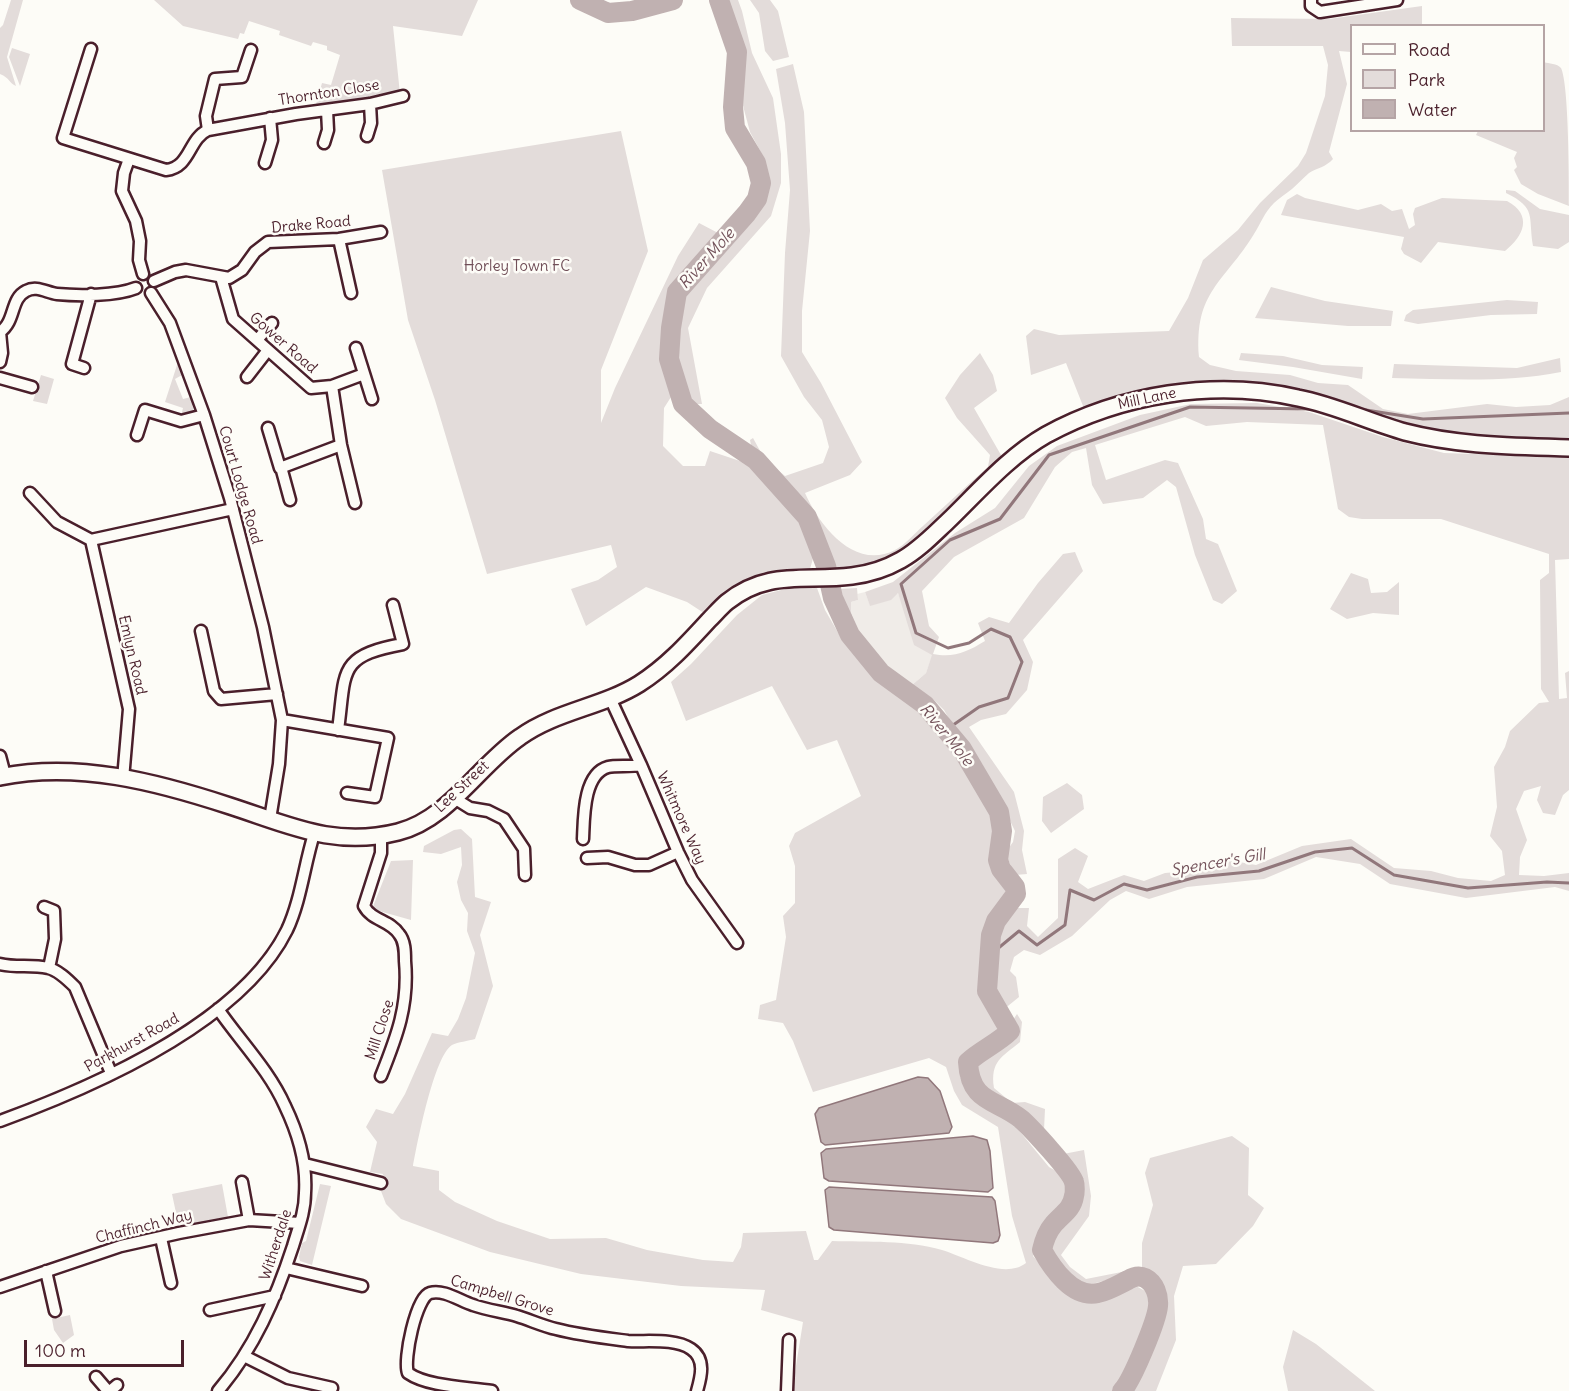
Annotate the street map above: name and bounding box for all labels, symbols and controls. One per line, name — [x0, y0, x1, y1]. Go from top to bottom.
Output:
legend — [1350, 24, 1545, 132]
text: Road — [1408, 38, 1450, 61]
text: Park — [1408, 68, 1445, 91]
street label: Thornton Close — [277, 76, 381, 110]
text: Water — [1408, 98, 1457, 121]
street label: Drake Road — [271, 213, 351, 237]
water label: River Mole — [675, 225, 739, 293]
park label: Horley Town FC — [464, 258, 570, 276]
street label: Gower Road — [245, 309, 321, 377]
street label: Mill Lane — [1116, 384, 1178, 414]
street label: Court Lodge Road — [215, 424, 265, 546]
street label: Emlyn Road — [114, 613, 150, 697]
water label: River Mole — [915, 700, 977, 770]
street label: Lee Street — [431, 757, 493, 817]
street label: Whitmore Way — [652, 769, 710, 867]
water label: Spencer's Gill — [1169, 845, 1267, 881]
street label: Mill Close — [362, 998, 398, 1062]
street label: Parkhurst Road — [82, 1010, 182, 1076]
street label: Chaffinch Way — [94, 1206, 194, 1248]
street label: Witherdale — [256, 1207, 296, 1283]
street label: Campbell Grove — [448, 1272, 556, 1320]
scale bar — [27, 1328, 188, 1366]
text: 100 m — [35, 1339, 86, 1362]

